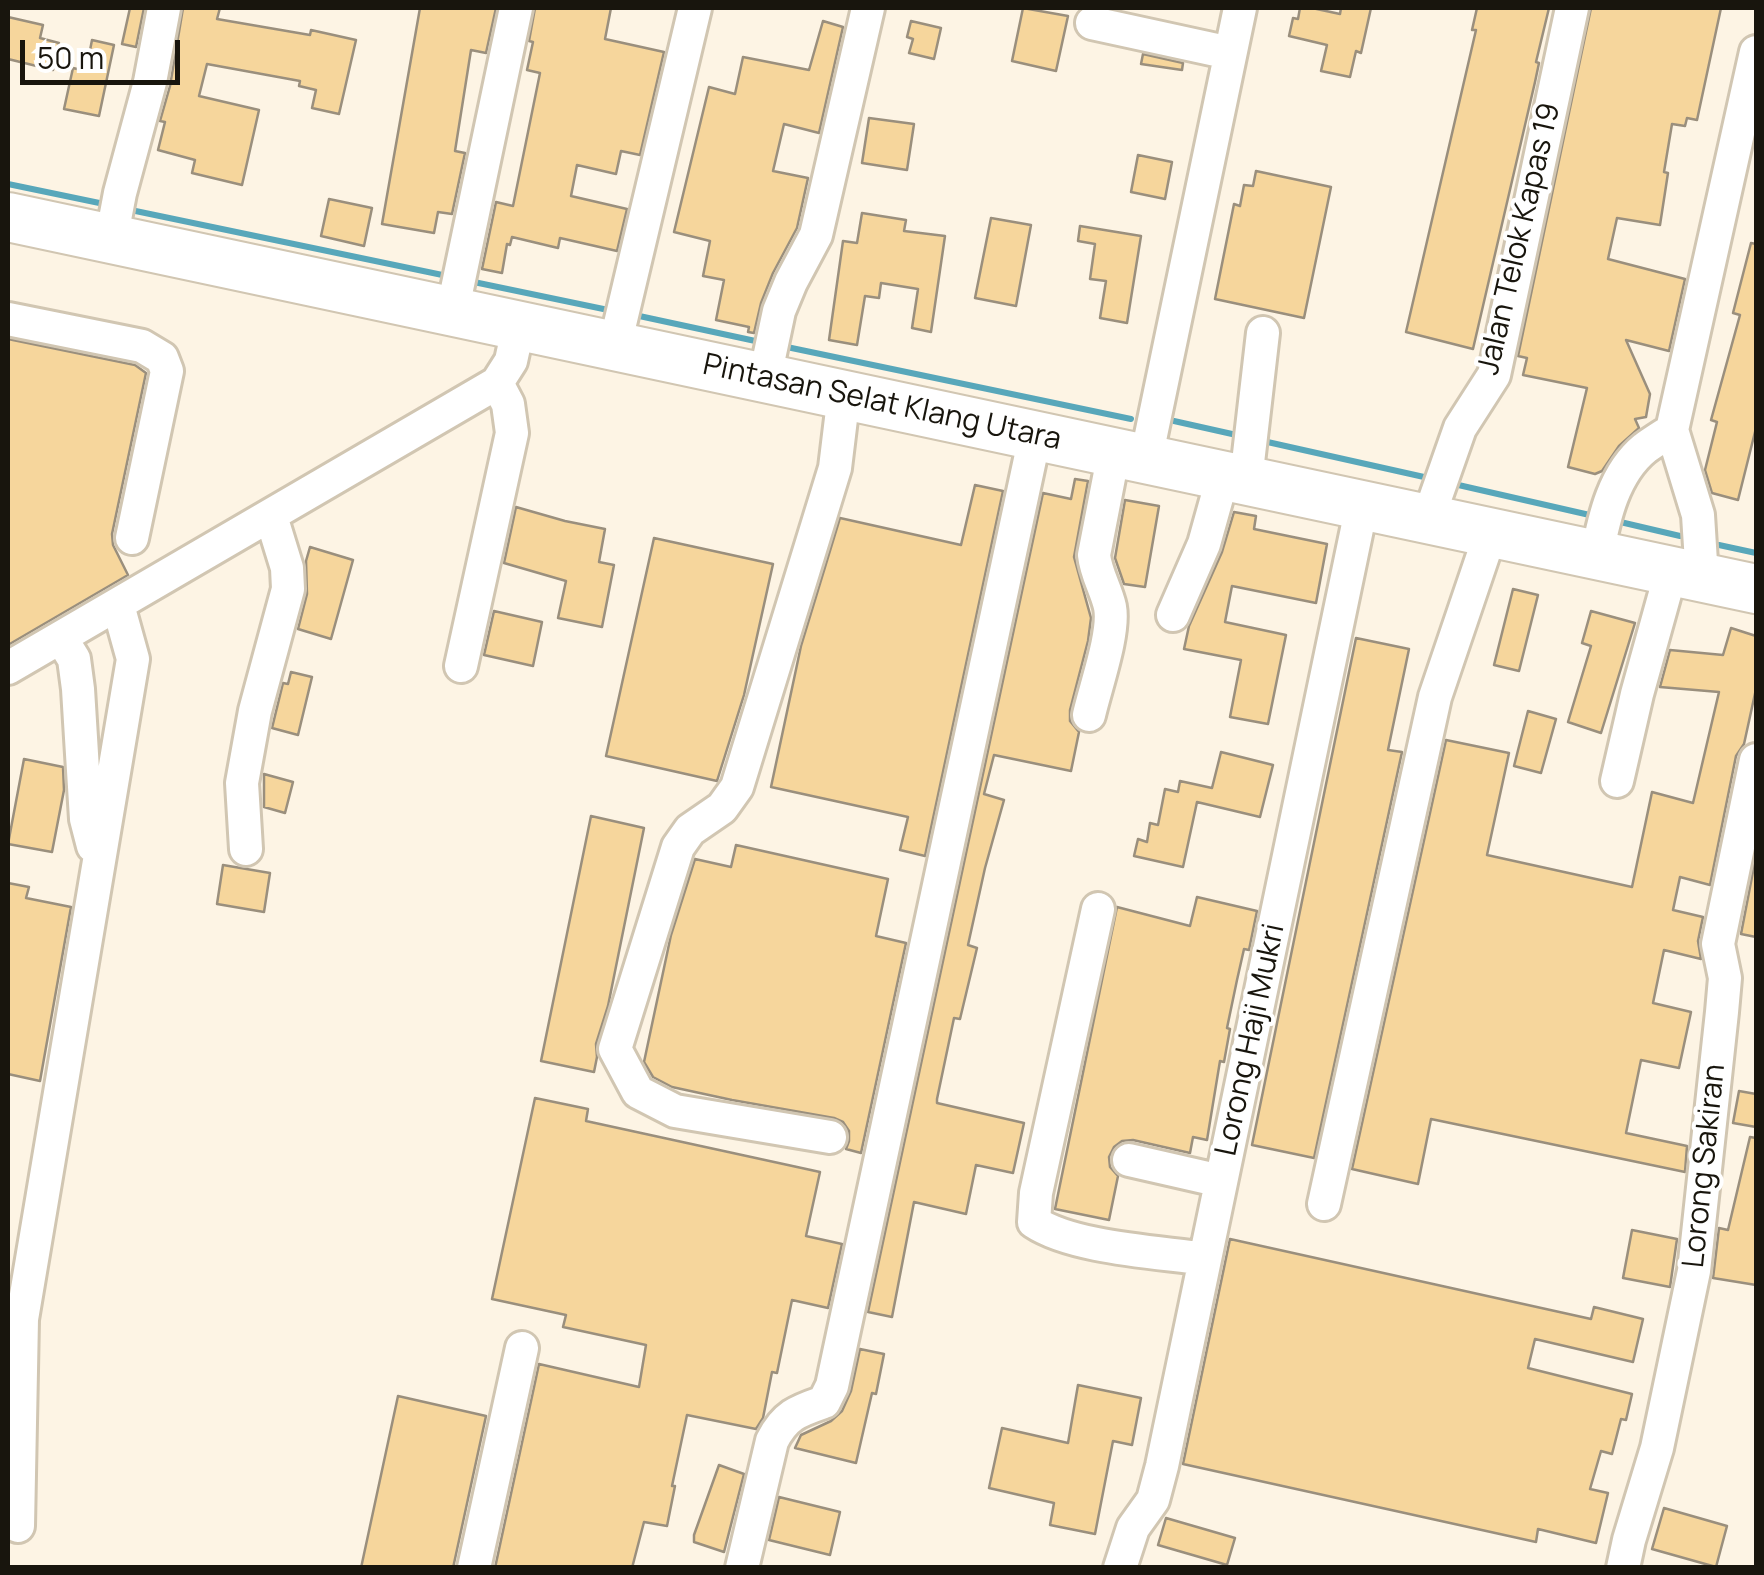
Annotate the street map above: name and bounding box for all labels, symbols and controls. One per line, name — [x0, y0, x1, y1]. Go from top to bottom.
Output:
scale bar — [25, 20, 185, 82]
text: 50 m — [37, 37, 104, 78]
street label: Jalan Telok Kapas 19 — [1471, 100, 1569, 378]
street label: Pintasan Selat Klang Utara — [700, 347, 1064, 459]
street label: Lorong Haji Mukri — [1209, 921, 1293, 1159]
street label: Lorong Sakiran — [1676, 1062, 1734, 1270]

